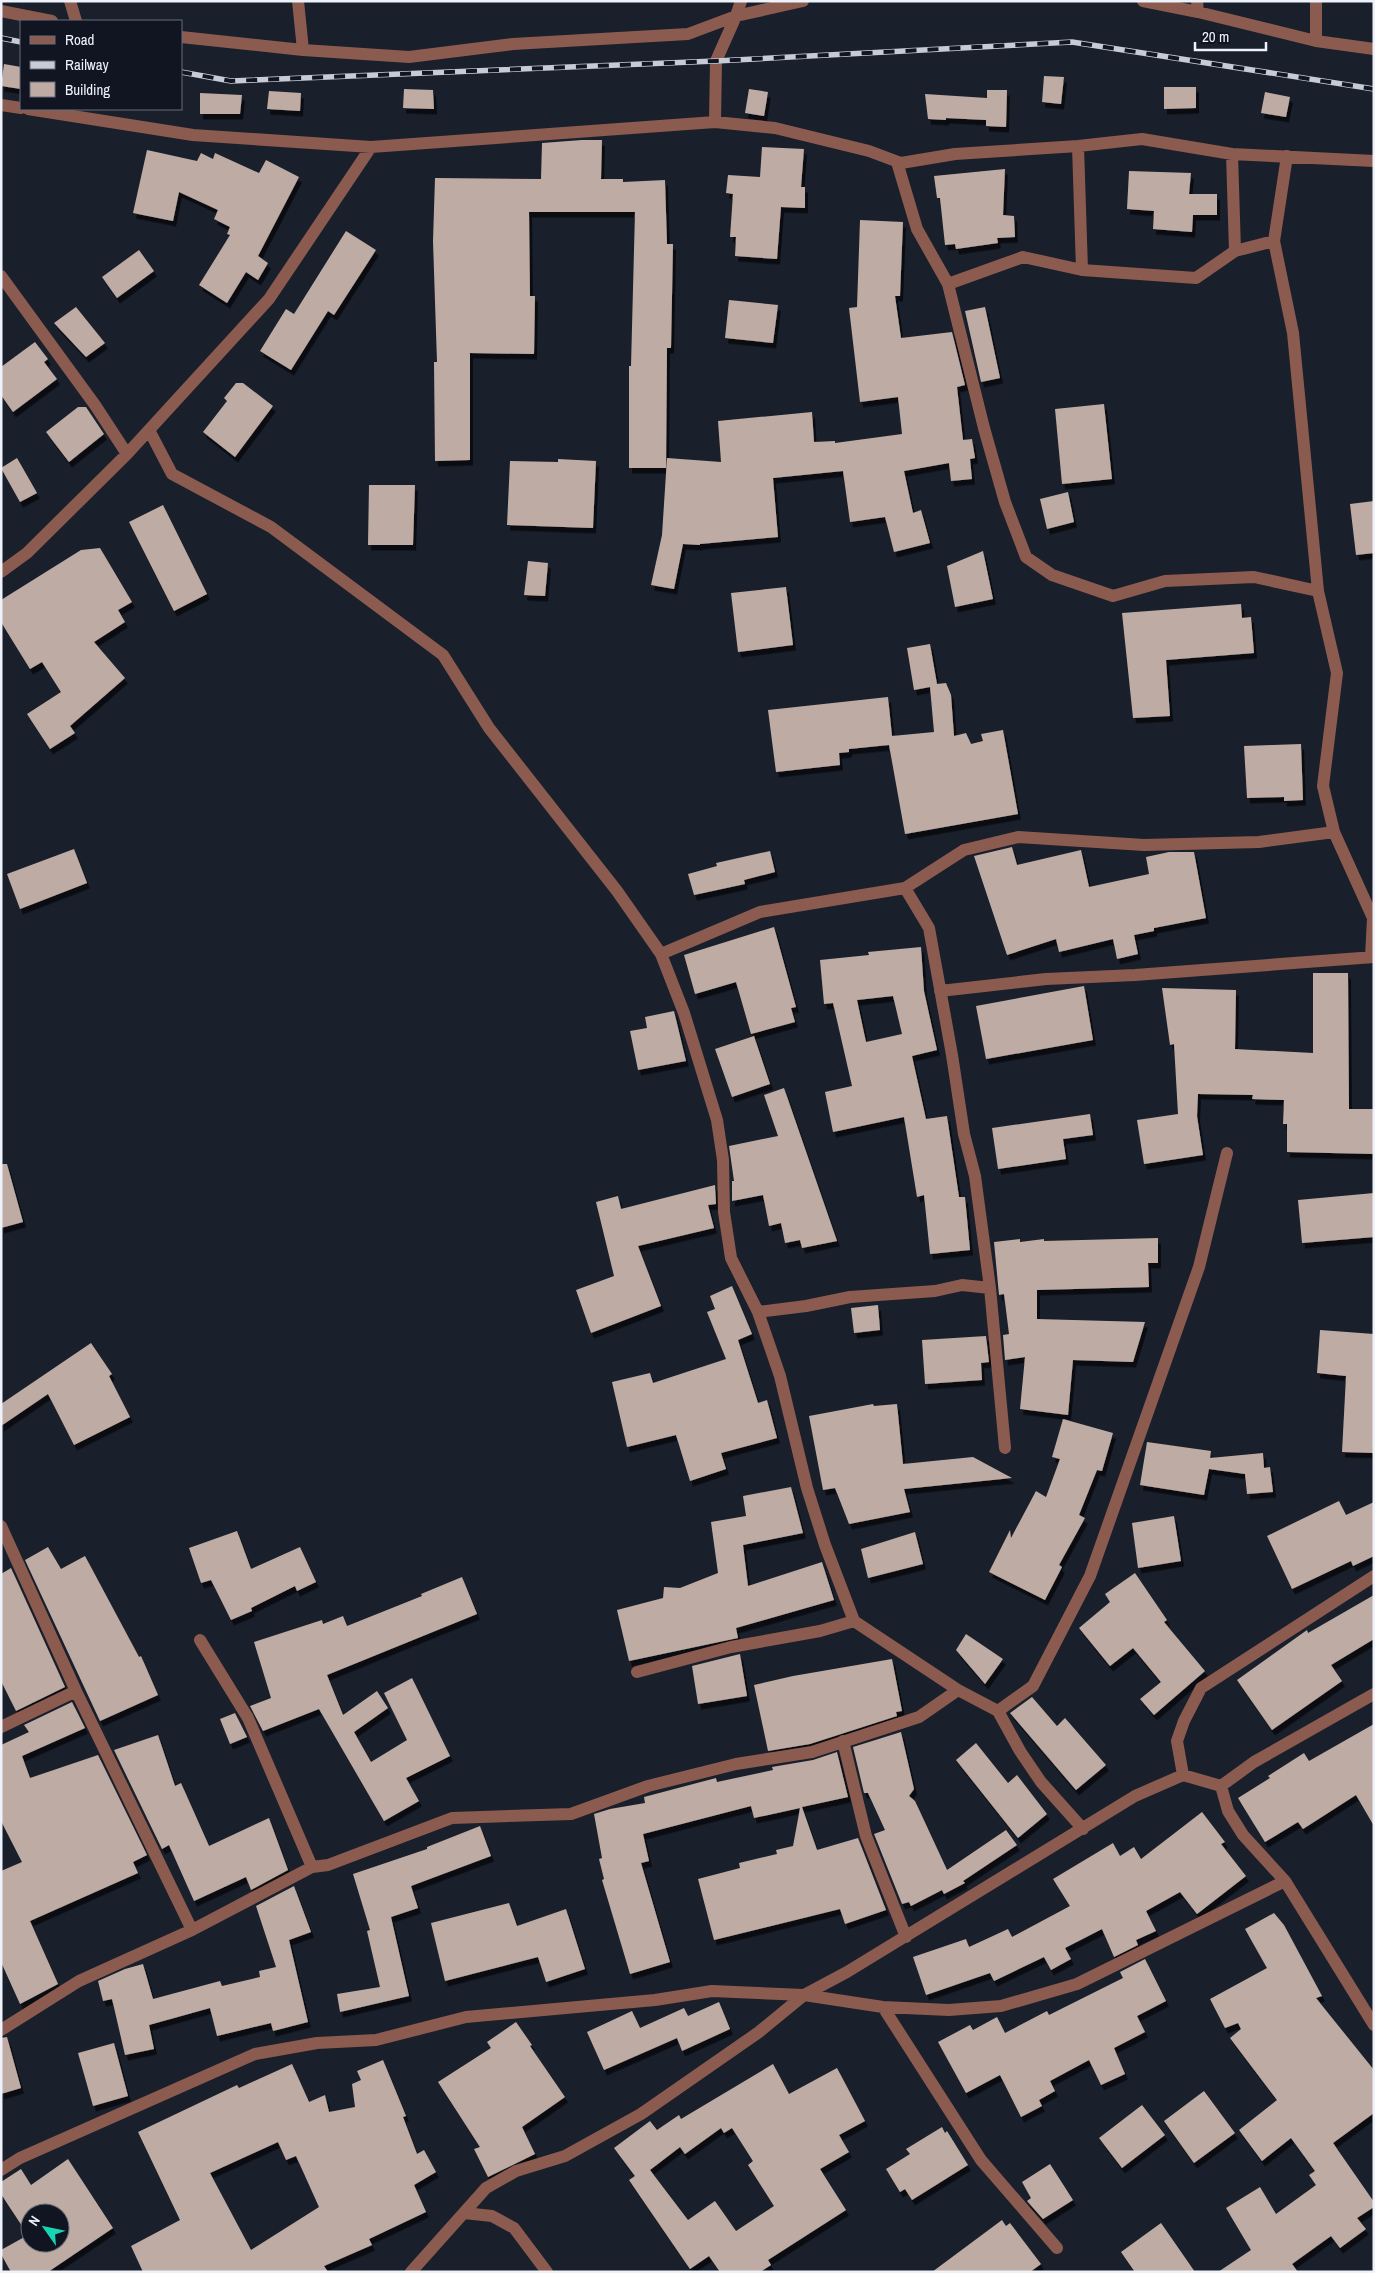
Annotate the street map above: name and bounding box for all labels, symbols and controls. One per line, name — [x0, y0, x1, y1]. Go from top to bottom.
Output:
legend — [20, 20, 182, 110]
scale bar — [1195, 20, 1266, 52]
text: 20 m — [1202, 26, 1229, 47]
text: Road — [65, 29, 94, 50]
text: Railway — [65, 54, 110, 75]
text: Building — [65, 79, 110, 100]
north arrow — [20, 2203, 70, 2253]
text: N — [24, 2213, 44, 2229]

